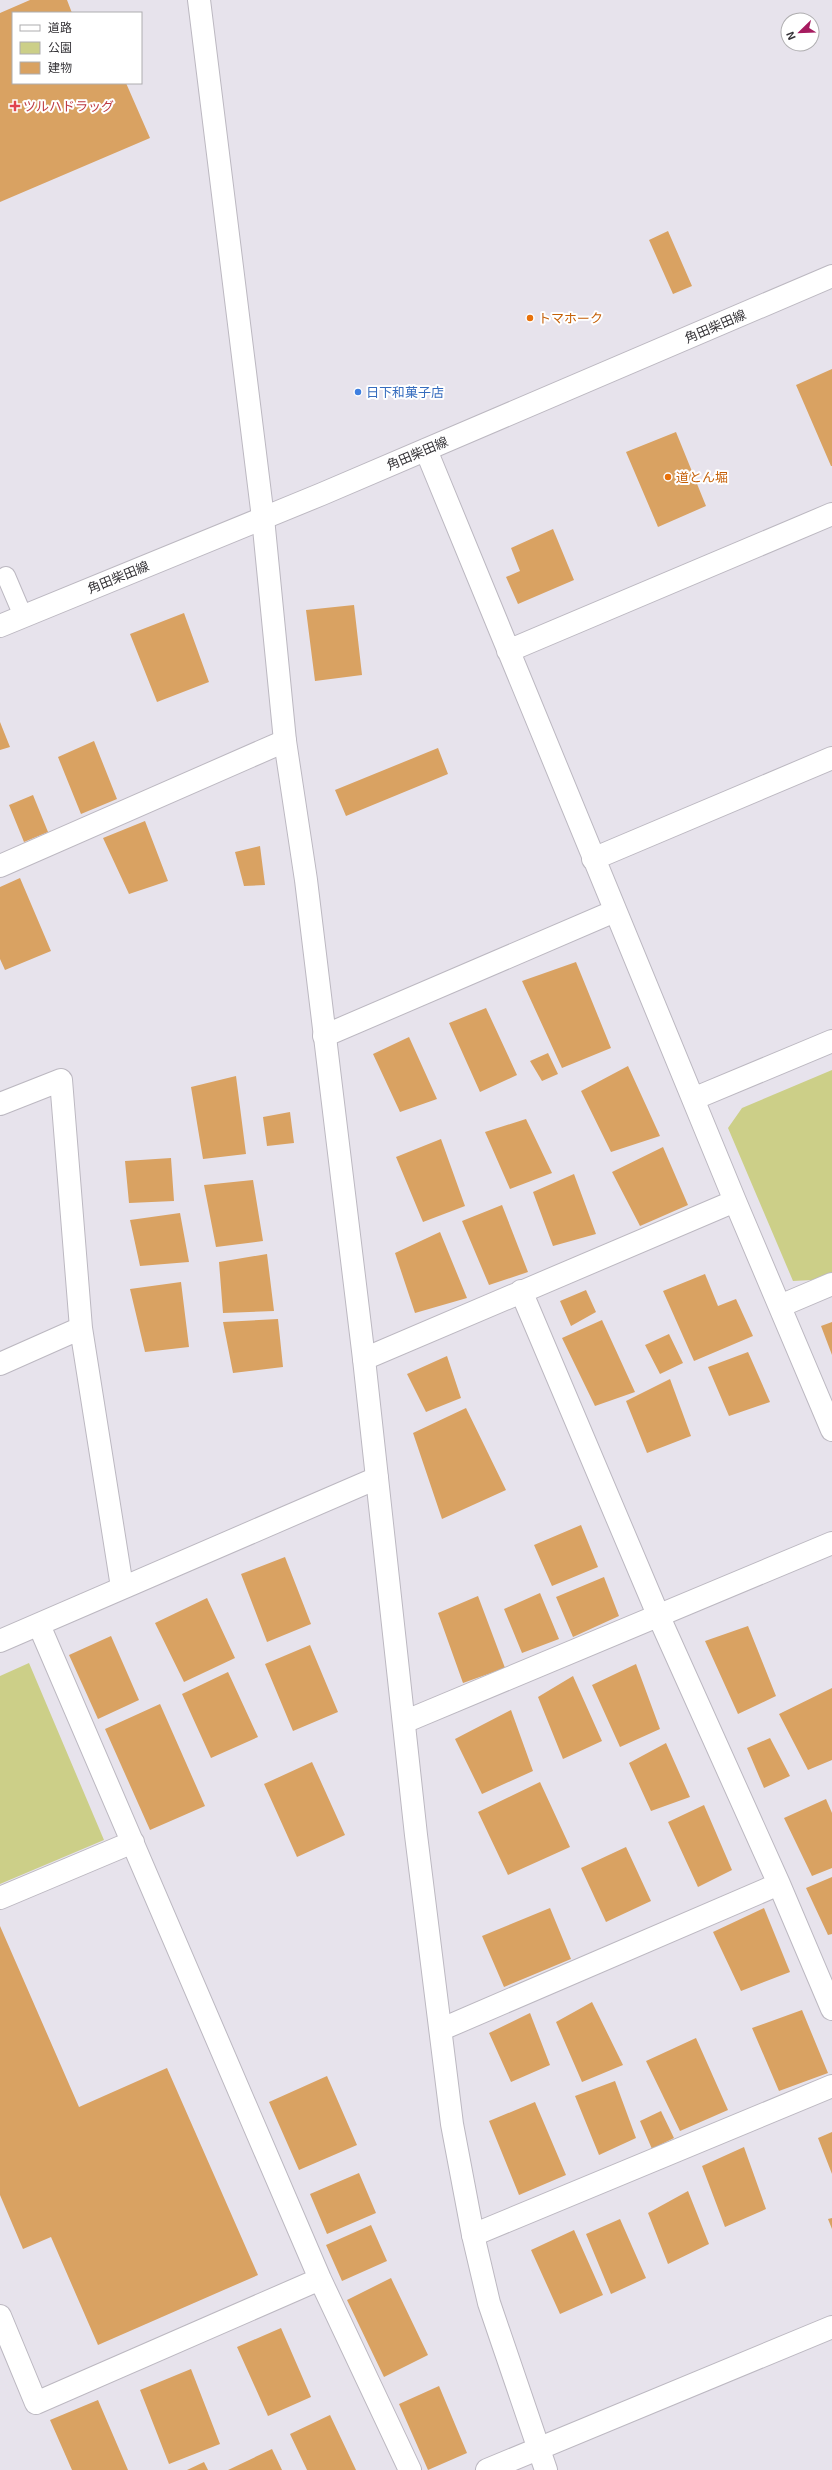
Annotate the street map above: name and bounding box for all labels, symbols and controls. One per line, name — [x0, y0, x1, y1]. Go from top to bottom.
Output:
legend — [12, 12, 142, 84]
north arrow — [780, 12, 820, 52]
text: 道路 — [48, 20, 72, 34]
text: N — [783, 30, 798, 42]
text: 公園 — [48, 40, 72, 54]
text: 建物 — [48, 60, 72, 74]
place label: ツルハドラッグ — [23, 98, 114, 114]
marker: ツルハドラッグ — [10, 101, 20, 111]
street label: 角田柴田線 — [682, 306, 748, 346]
place label: トマホーク — [538, 310, 603, 326]
marker: トマホーク — [525, 313, 535, 323]
place label: 日下和菓子店 — [366, 384, 444, 400]
marker: 日下和菓子店 — [353, 387, 363, 397]
street label: 角田柴田線 — [384, 433, 450, 473]
place label: 道とん堀 — [676, 469, 728, 485]
marker: 道とん堀 — [663, 472, 673, 482]
street label: 角田柴田線 — [85, 557, 151, 597]

